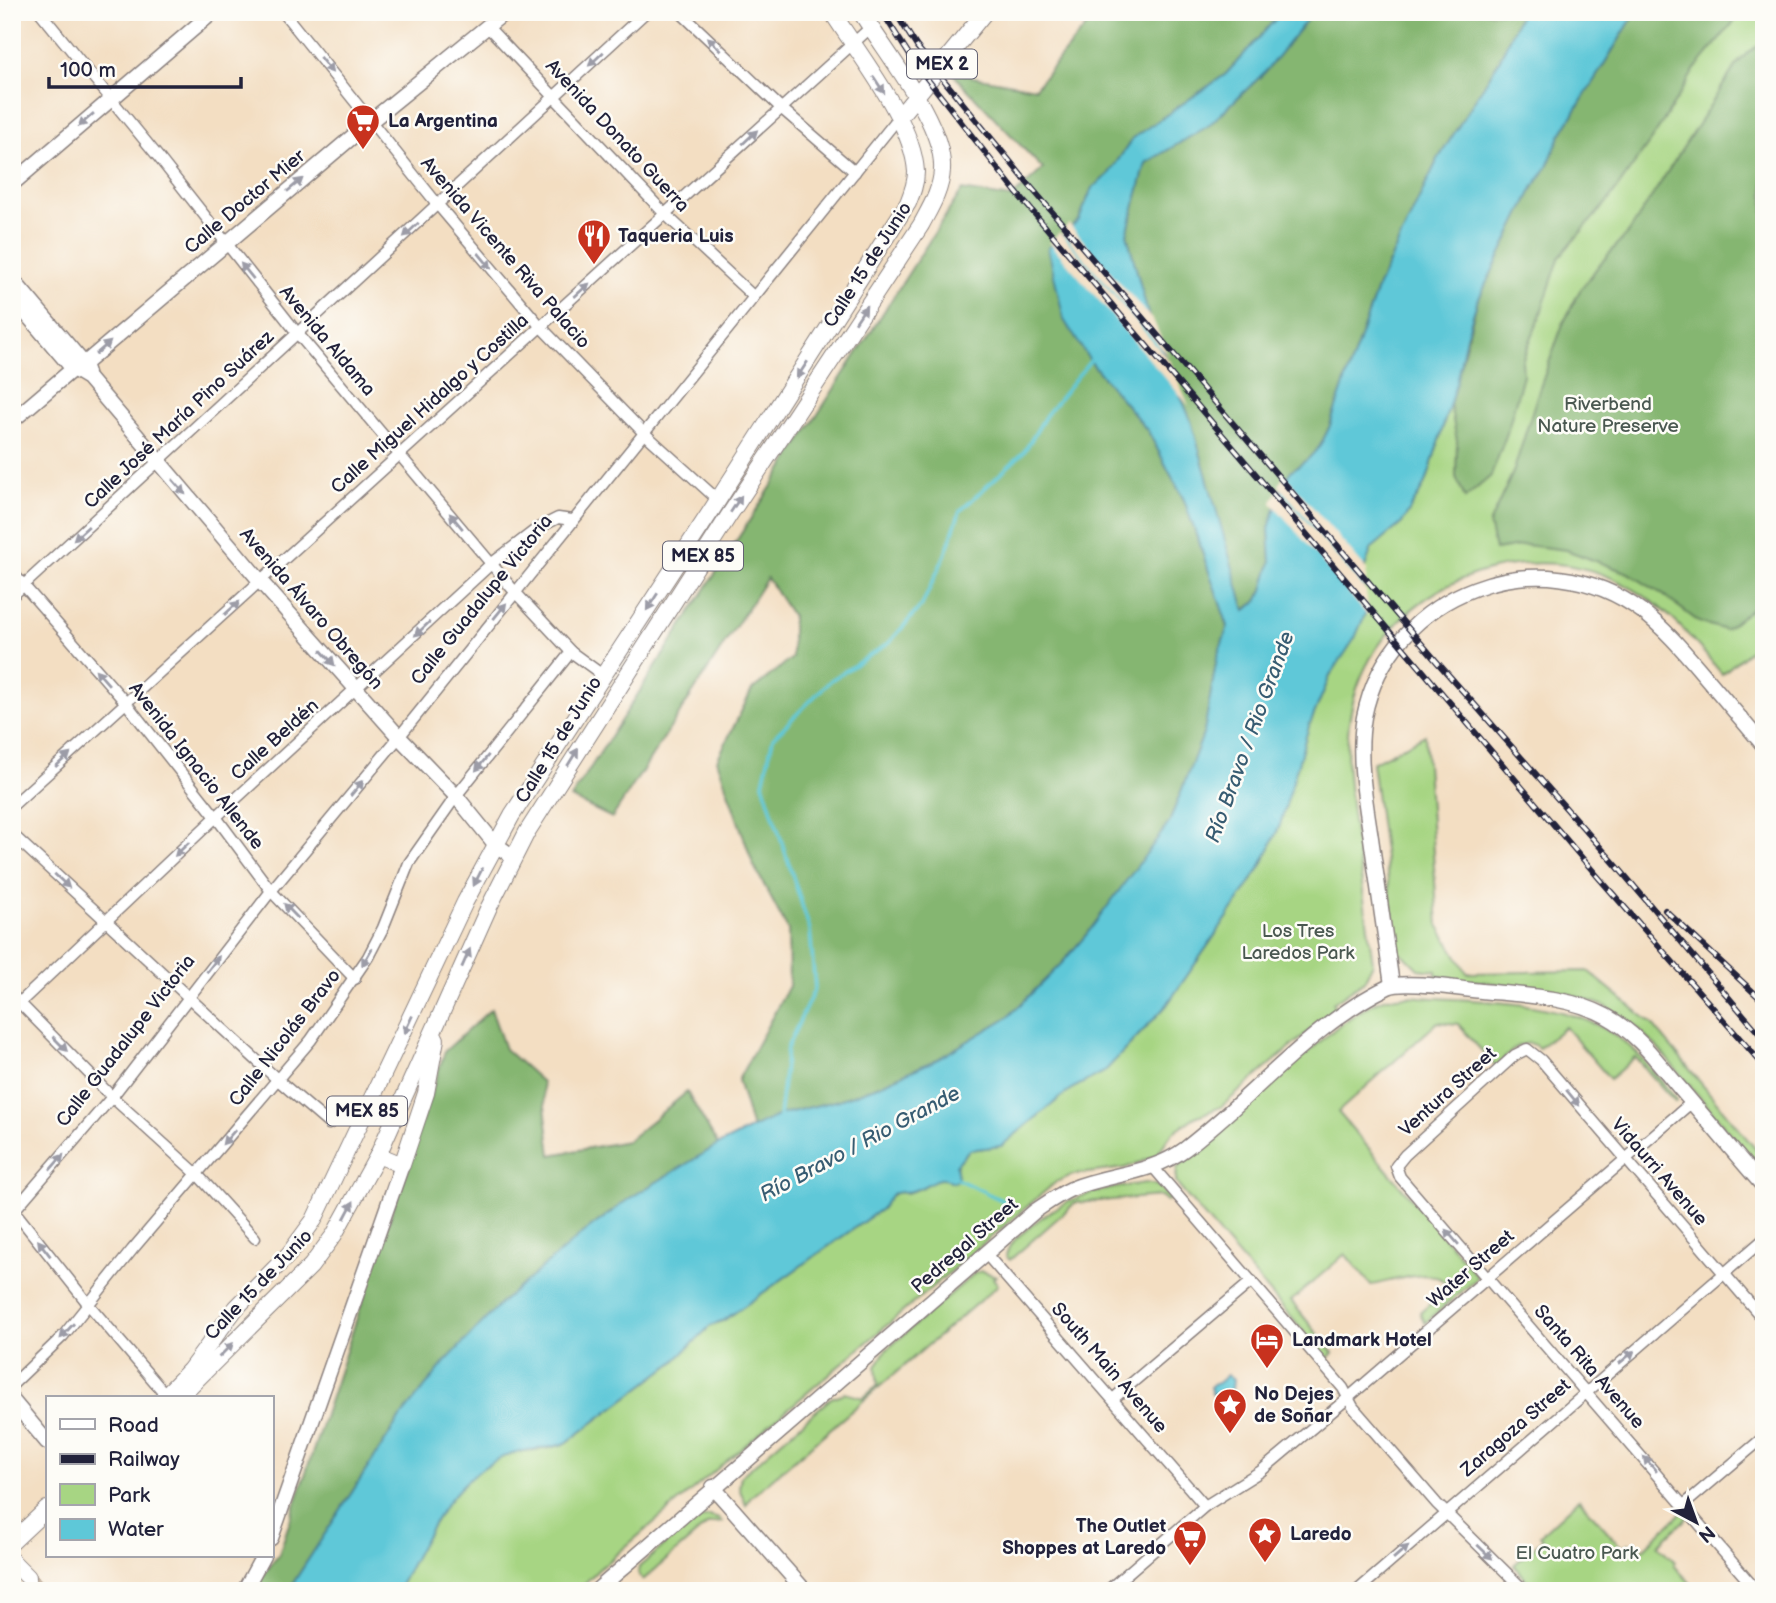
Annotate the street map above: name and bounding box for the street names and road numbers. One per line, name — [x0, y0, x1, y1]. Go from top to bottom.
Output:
road number: MEX 2 — [907, 50, 977, 78]
street label: Avenida Donato Guerra — [540, 55, 694, 217]
street label: Calle Doctor Mier — [180, 144, 311, 259]
street label: Avenida Vicente Riva Palacio — [415, 152, 595, 354]
street label: Calle 15 de Junio — [819, 198, 917, 332]
street label: Avenida Aldama — [274, 281, 380, 401]
street label: Calle Miguel Hidalgo y Costilla — [326, 309, 534, 499]
street label: Calle José María Pino Suárez — [79, 325, 279, 514]
street label: Calle Guadalupe Victoria — [406, 510, 558, 690]
street label: Avenida Álvaro Obregón — [234, 523, 388, 695]
road number: MEX 85 — [663, 542, 743, 570]
street label: Calle 15 de Junio — [511, 672, 607, 808]
street label: Avenida Ignacio Allende — [123, 678, 269, 854]
street label: Calle Beldén — [226, 695, 324, 785]
street label: Calle Guadalupe Victoria — [52, 950, 200, 1132]
street label: Calle Nicolás Bravo — [224, 965, 346, 1111]
street label: Ventura Street — [1395, 1042, 1501, 1142]
road number: MEX 85 — [327, 1096, 407, 1126]
street label: Vidaurri Avenue — [1606, 1113, 1712, 1231]
street label: Pedregal Street — [907, 1193, 1023, 1299]
street label: Calle 15 de Junio — [200, 1225, 318, 1345]
street label: Water Street — [1423, 1225, 1519, 1313]
street label: South Main Avenue — [1046, 1298, 1172, 1438]
street label: Santa Rita Avenue — [1529, 1300, 1649, 1434]
street label: Zaragoza Street — [1456, 1374, 1576, 1483]

